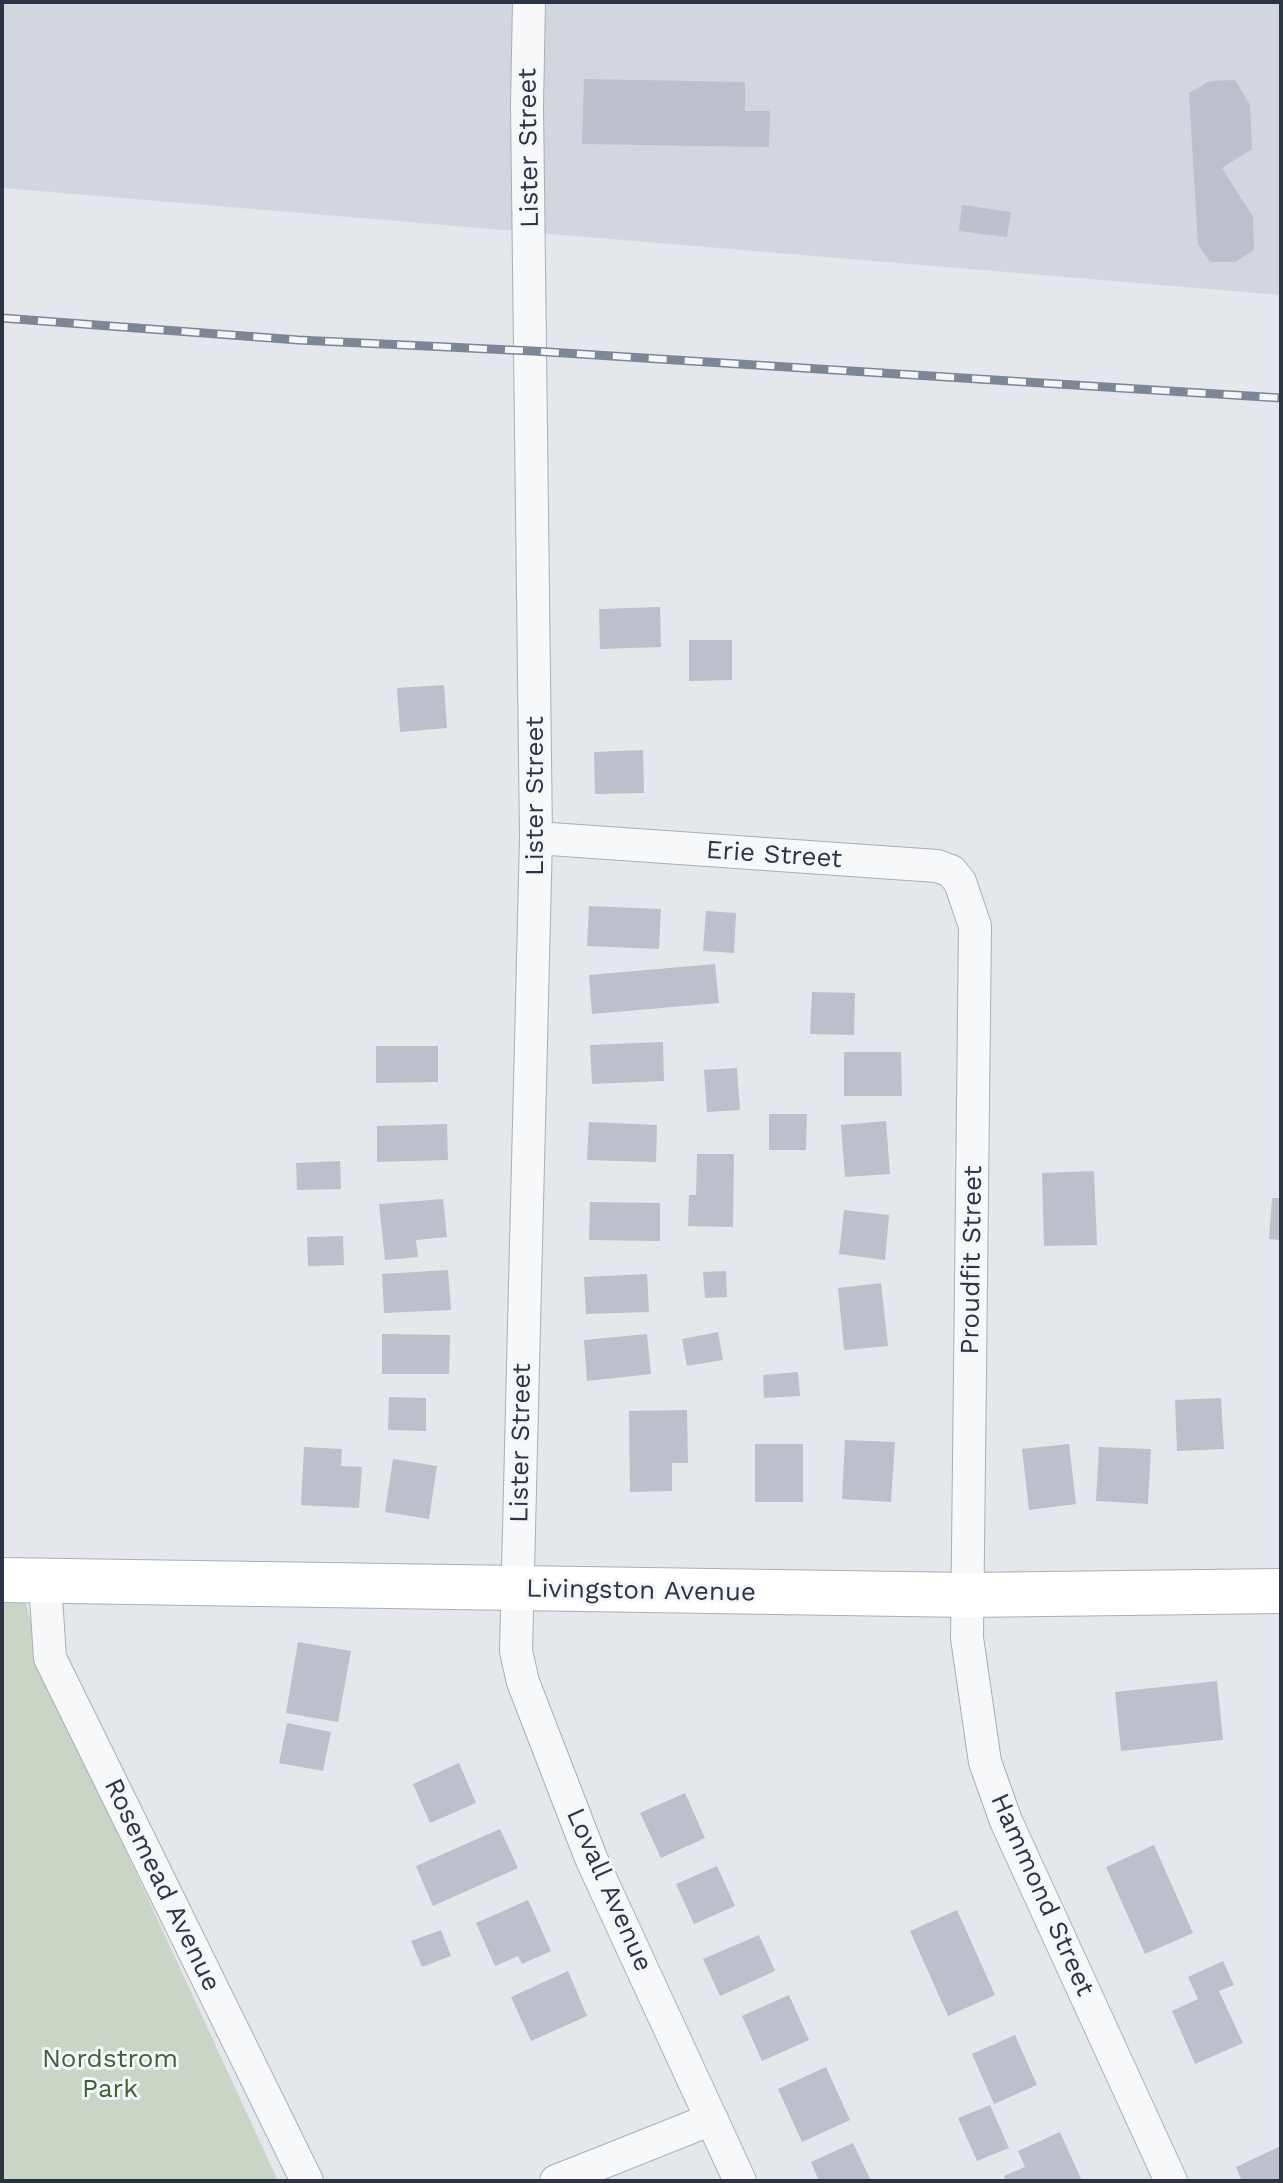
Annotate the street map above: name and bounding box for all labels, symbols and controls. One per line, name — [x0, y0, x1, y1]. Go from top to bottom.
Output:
street label: Lister Street — [512, 68, 546, 228]
street label: Lister Street — [519, 716, 551, 876]
street label: Erie Street — [705, 835, 843, 875]
street label: Proudfit Street — [955, 1165, 989, 1355]
street label: Lister Street — [504, 1363, 538, 1523]
street label: Livingston Avenue — [526, 1573, 756, 1609]
street label: Rosemead Avenue — [97, 1774, 227, 1996]
street label: Hammond Street — [983, 1789, 1101, 2001]
street label: Lovall Avenue — [559, 1804, 659, 1976]
park label: Nordstrom Park — [42, 2043, 178, 2104]

